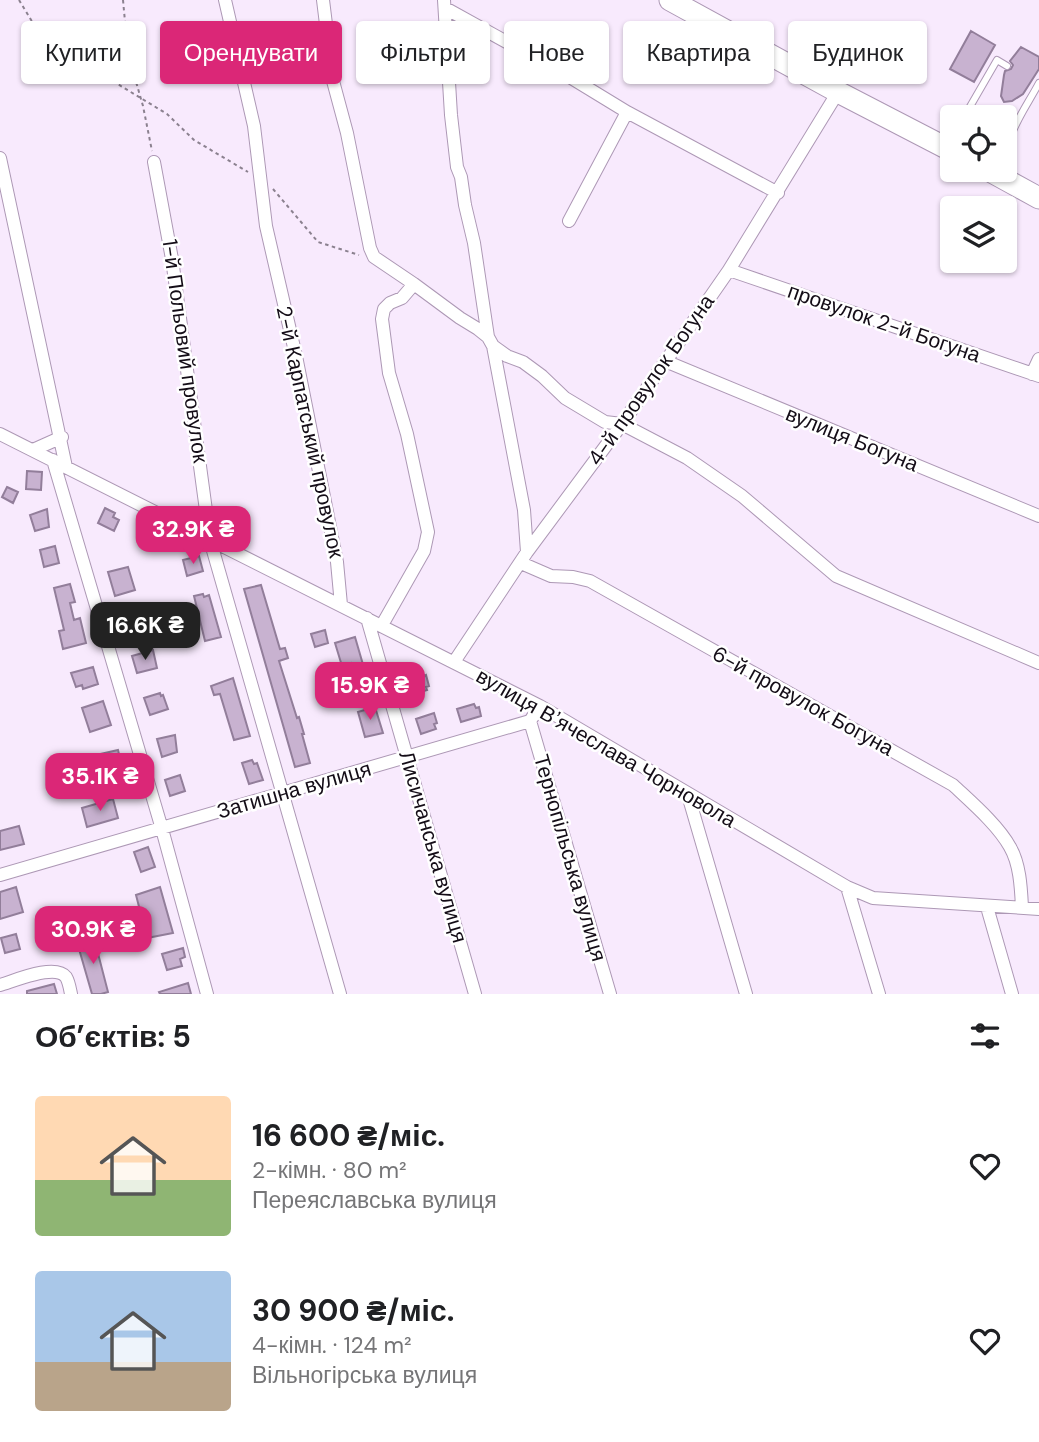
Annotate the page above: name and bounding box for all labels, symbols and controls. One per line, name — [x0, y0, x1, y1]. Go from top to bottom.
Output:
chip: Купити — [21, 21, 146, 84]
chip: Орендувати — [160, 21, 342, 84]
chip: Фільтри — [356, 21, 490, 84]
chip: Нове — [504, 21, 609, 84]
chip: Квартира — [623, 21, 774, 84]
chip: Будинок — [788, 21, 927, 84]
map controls — [940, 105, 1017, 273]
button: locate — [940, 105, 1017, 182]
button: layers — [940, 196, 1017, 273]
street label: 1-й Польовий провулок — [155, 237, 215, 465]
street label: провулок 2-й Богуна — [784, 277, 984, 369]
street label: 4-й провулок Богуна — [581, 289, 721, 471]
street label: 2-й Карпатський провулок — [270, 303, 351, 561]
street label: вулиця Богуна — [782, 400, 923, 478]
pin: 32.9K ₴ — [128, 506, 258, 566]
text: 32.9K ₴ — [152, 514, 234, 544]
pin: 16.6K ₴ — [80, 602, 210, 662]
text: 16.6K ₴ — [106, 610, 184, 640]
street label: 6-й провулок Богуна — [707, 640, 899, 763]
pin: 15.9K ₴ — [305, 662, 435, 722]
street label: вулиця Вʼячеслава Чорновола — [471, 662, 741, 834]
text: 15.9K ₴ — [331, 670, 409, 700]
street label: Лисичанська вулиця — [392, 748, 474, 946]
street label: Тернопільська вулиця — [527, 751, 613, 965]
pin: 35.1K ₴ — [35, 754, 165, 813]
street label: Затишна вулиця — [214, 755, 374, 825]
text: 35.1K ₴ — [61, 761, 139, 791]
pin: 30.9K ₴ — [28, 906, 158, 966]
text: 30.9K ₴ — [51, 914, 135, 944]
text: Об’єктів: 5 — [35, 1017, 191, 1056]
icon: filters — [966, 1017, 1004, 1055]
text: 16 600 ₴/міс. — [252, 1116, 445, 1155]
icon: home — [91, 1124, 175, 1208]
icon: heart — [966, 1147, 1004, 1185]
text: 2-кімн. · 80 m² — [252, 1155, 407, 1185]
text: Переяславська вулиця — [252, 1185, 497, 1215]
text: 30 900 ₴/міс. — [252, 1291, 454, 1330]
icon: home — [91, 1299, 175, 1383]
icon: heart — [966, 1322, 1004, 1360]
text: 4-кімн. · 124 m² — [252, 1330, 412, 1360]
text: Вільногірська вулиця — [252, 1360, 477, 1390]

